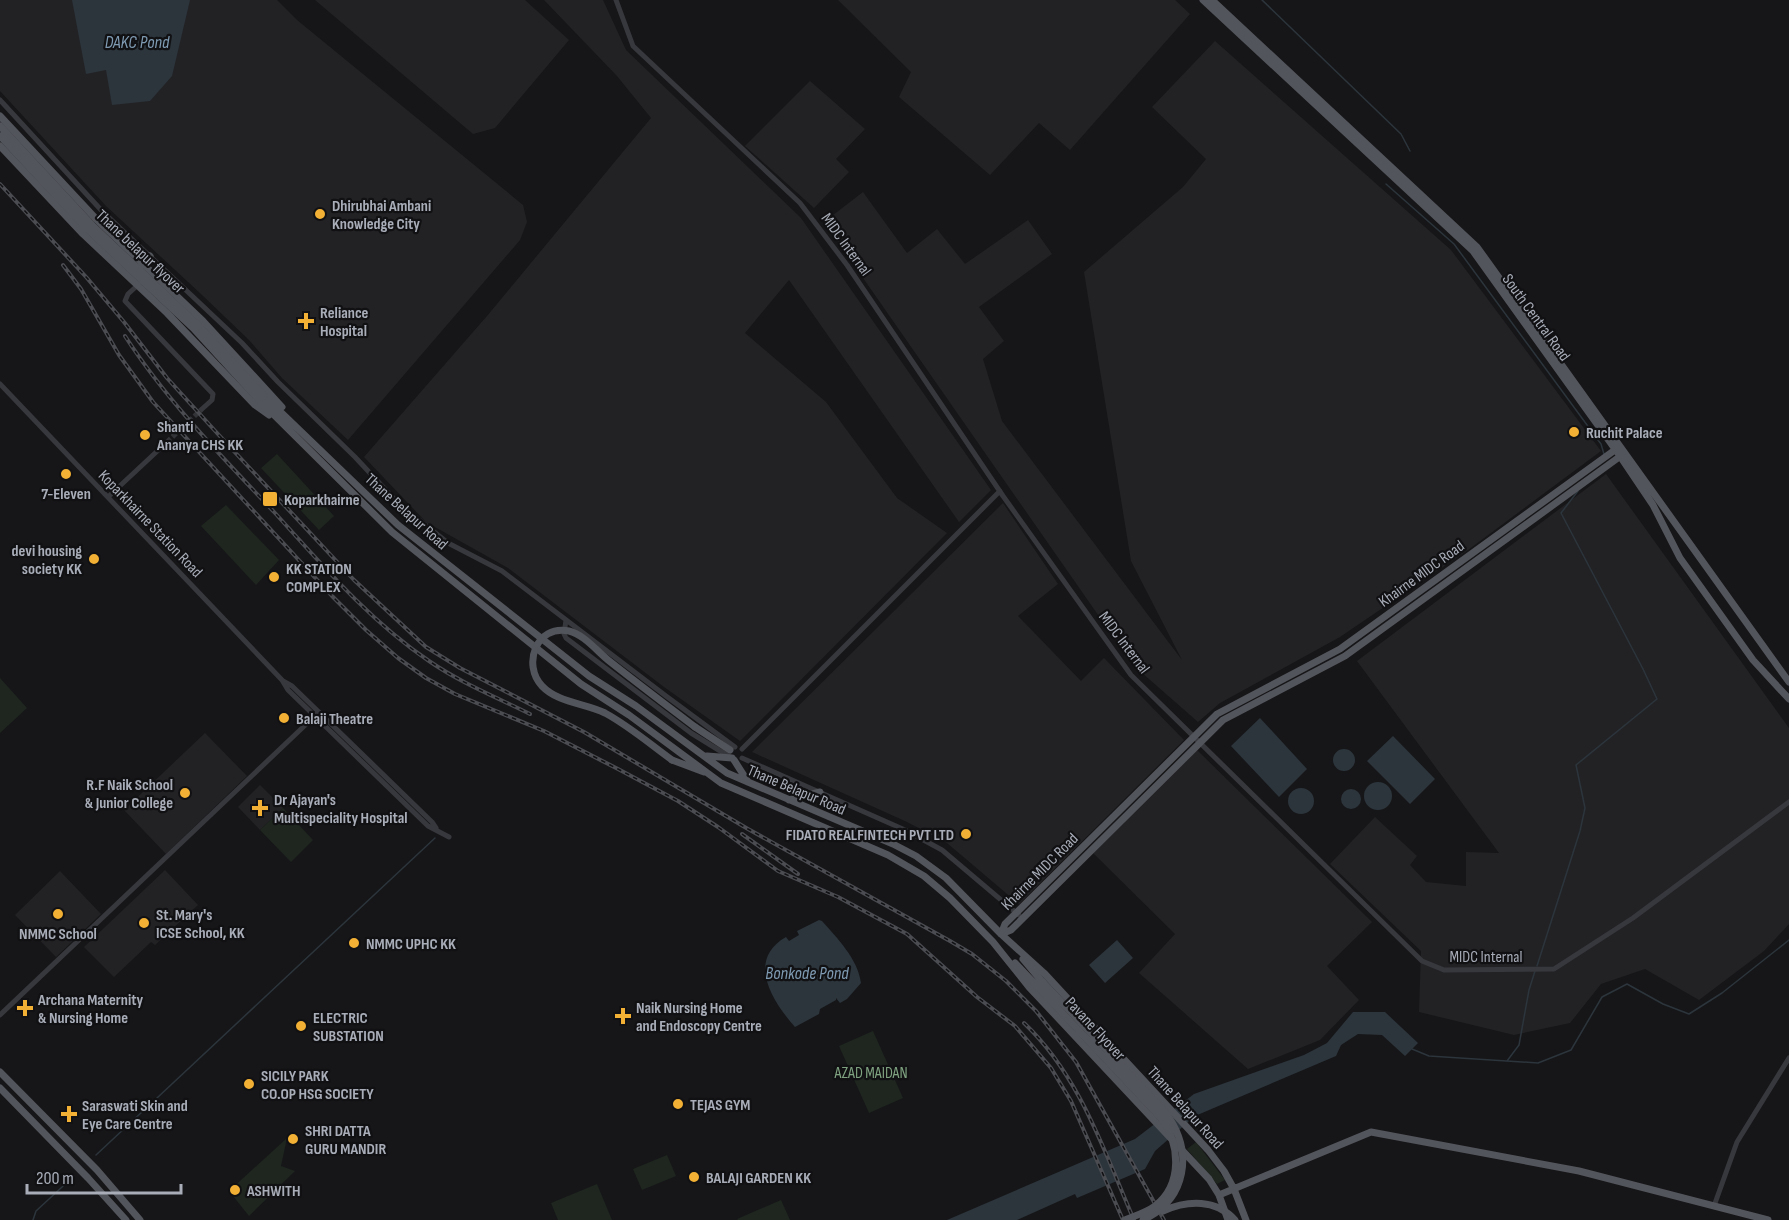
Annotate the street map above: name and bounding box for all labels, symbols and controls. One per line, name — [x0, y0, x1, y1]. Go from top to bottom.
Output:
water label: DAKC Pond — [105, 32, 170, 53]
place label: Dhirubhai Ambani Knowledge City — [332, 197, 431, 234]
street label: Thane belapur flyover — [92, 206, 189, 298]
marker: Dhirubhai Ambani Knowledge City — [313, 207, 327, 221]
street label: MIDC Internal — [817, 210, 875, 280]
street label: South Central Road — [1498, 271, 1574, 365]
place label: Reliance Hospital — [320, 304, 369, 341]
marker: Reliance Hospital — [297, 312, 315, 330]
place label: Shanti Ananya CHS KK — [156, 418, 243, 455]
place label: Ruchit Palace — [1586, 424, 1663, 443]
marker: Ruchit Palace — [1567, 425, 1581, 439]
marker: Shanti Ananya CHS KK — [138, 428, 152, 442]
street label: Koparkhairne Station Road — [94, 466, 206, 582]
marker: 7-Eleven — [59, 467, 73, 481]
street label: Thane Belapur Road — [361, 470, 451, 554]
place label: 7-Eleven — [41, 485, 91, 504]
marker: Koparkhairne — [261, 490, 279, 508]
place label: Koparkhairne — [284, 491, 360, 510]
street label: Khairne MIDC Road — [1375, 537, 1468, 612]
place label: devi housing society KK — [12, 542, 82, 579]
marker: devi housing society KK — [87, 552, 101, 566]
place label: KK STATION COMPLEX — [286, 560, 352, 597]
marker: KK STATION COMPLEX — [267, 570, 281, 584]
street label: MIDC Internal — [1094, 608, 1153, 678]
place label: Balaji Theatre — [296, 710, 373, 729]
marker: Balaji Theatre — [277, 711, 291, 725]
street label: Thane Belapur Road — [744, 761, 848, 820]
place label: R.F Naik School & Junior College — [85, 776, 173, 813]
marker: R.F Naik School & Junior College — [178, 786, 192, 800]
place label: Dr Ajayan's Multispeciality Hospital — [274, 791, 408, 828]
marker: Dr Ajayan's Multispeciality Hospital — [251, 799, 269, 817]
place label: FIDATO REALFINTECH PVT LTD — [786, 826, 954, 845]
marker: FIDATO REALFINTECH PVT LTD — [959, 827, 973, 841]
street label: Khairne MIDC Road — [998, 830, 1083, 915]
place label: St. Mary's ICSE School, KK — [156, 906, 245, 943]
marker: NMMC School — [51, 907, 65, 921]
marker: St. Mary's ICSE School, KK — [137, 916, 151, 930]
place label: NMMC School — [19, 925, 97, 944]
place label: NMMC UPHC KK — [366, 935, 456, 954]
marker: NMMC UPHC KK — [347, 936, 361, 950]
street label: MIDC Internal — [1450, 948, 1522, 967]
water label: Bonkode Pond — [765, 963, 849, 984]
place label: Archana Maternity & Nursing Home — [37, 991, 144, 1028]
street label: Pavane Flyover — [1061, 994, 1129, 1065]
marker: Archana Maternity & Nursing Home — [16, 999, 34, 1017]
place label: Naik Nursing Home and Endoscopy Centre — [636, 999, 762, 1036]
marker: Naik Nursing Home and Endoscopy Centre — [614, 1007, 632, 1025]
place label: ELECTRIC SUBSTATION — [313, 1009, 384, 1046]
marker: ELECTRIC SUBSTATION — [294, 1019, 308, 1033]
street label: Thane Belapur Road — [1143, 1063, 1227, 1153]
park label: AZAD MAIDAN — [833, 1064, 908, 1083]
place label: SICILY PARK CO.OP HSG SOCIETY — [261, 1067, 374, 1104]
marker: SICILY PARK CO.OP HSG SOCIETY — [242, 1077, 256, 1091]
place label: TEJAS GYM — [690, 1096, 750, 1115]
place label: Saraswati Skin and Eye Care Centre — [82, 1097, 188, 1134]
marker: TEJAS GYM — [671, 1097, 685, 1111]
marker: Saraswati Skin and Eye Care Centre — [60, 1105, 78, 1123]
place label: SHRI DATTA GURU MANDIR — [305, 1122, 386, 1159]
marker: SHRI DATTA GURU MANDIR — [286, 1132, 300, 1146]
scale bar — [27, 1157, 182, 1195]
text: 200 m — [36, 1168, 74, 1189]
place label: BALAJI GARDEN KK — [706, 1169, 811, 1188]
marker: BALAJI GARDEN KK — [687, 1170, 701, 1184]
place label: ASHWITH — [246, 1182, 301, 1201]
marker: ASHWITH — [228, 1183, 242, 1197]

